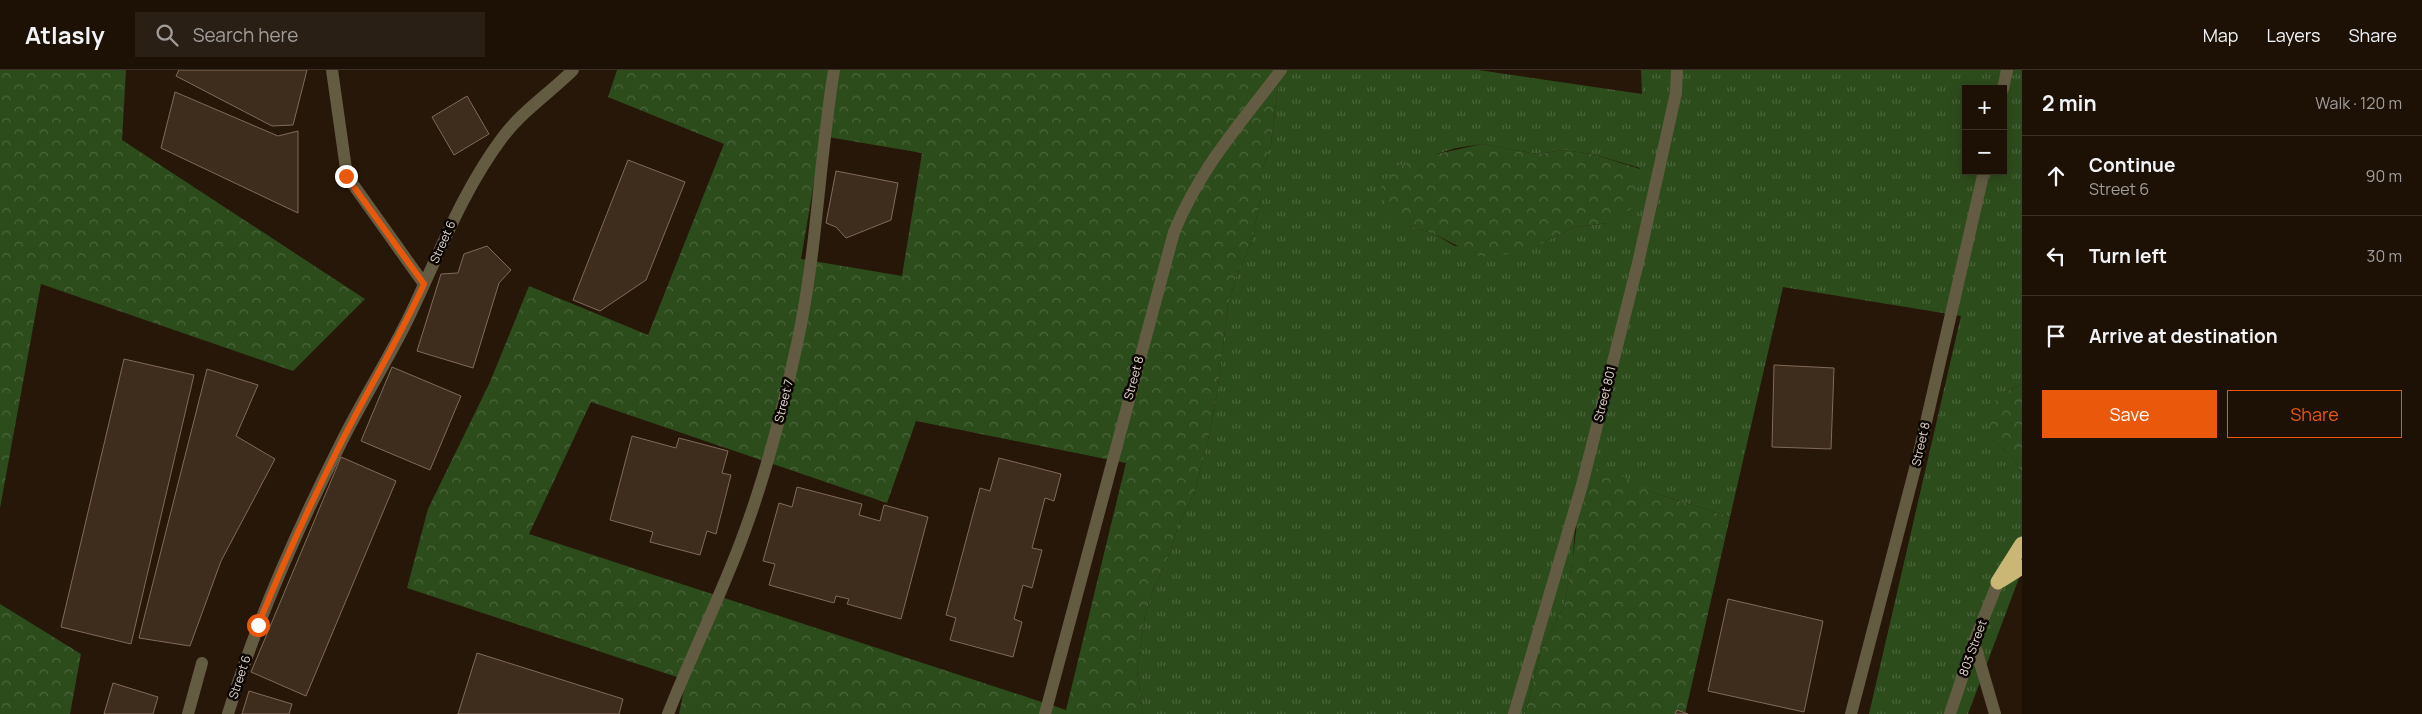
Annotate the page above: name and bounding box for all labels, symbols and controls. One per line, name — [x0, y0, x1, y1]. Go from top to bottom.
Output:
search box — [135, 12, 485, 57]
text: Atlasly — [25, 18, 105, 51]
icon: search — [153, 21, 181, 49]
text: Search here — [193, 22, 298, 48]
text: Map — [2203, 23, 2238, 47]
text: Layers — [2266, 23, 2320, 47]
text: Share — [2348, 23, 2397, 47]
map controls — [1962, 85, 2007, 175]
button: + — [1962, 85, 2007, 130]
text: 2 min — [2042, 89, 2097, 117]
text: Walk · 120 m — [2315, 92, 2402, 114]
button: − — [1962, 130, 2007, 175]
text: Continue — [2089, 152, 2175, 178]
icon: ahead — [2042, 162, 2070, 190]
route end — [335, 165, 358, 188]
text: 90 m — [2366, 165, 2402, 187]
text: Street 6 — [2089, 178, 2149, 200]
street label: Street 6 — [426, 218, 459, 266]
icon: left — [2042, 242, 2070, 270]
text: Turn left — [2089, 243, 2167, 269]
text: 30 m — [2367, 245, 2402, 267]
icon: arrive — [2042, 322, 2070, 350]
text: Arrive at destination — [2089, 323, 2278, 349]
street label: Street 8 — [1120, 354, 1148, 402]
street label: Street 801 — [1589, 364, 1620, 423]
street label: Street 7 — [770, 378, 797, 424]
button: Save — [2042, 390, 2217, 438]
button: Share — [2227, 390, 2402, 438]
street label: Street 8 — [1907, 420, 1934, 468]
route start — [247, 614, 270, 637]
street label: 803 Street — [1955, 617, 1991, 678]
street label: Street 6 — [224, 653, 255, 701]

